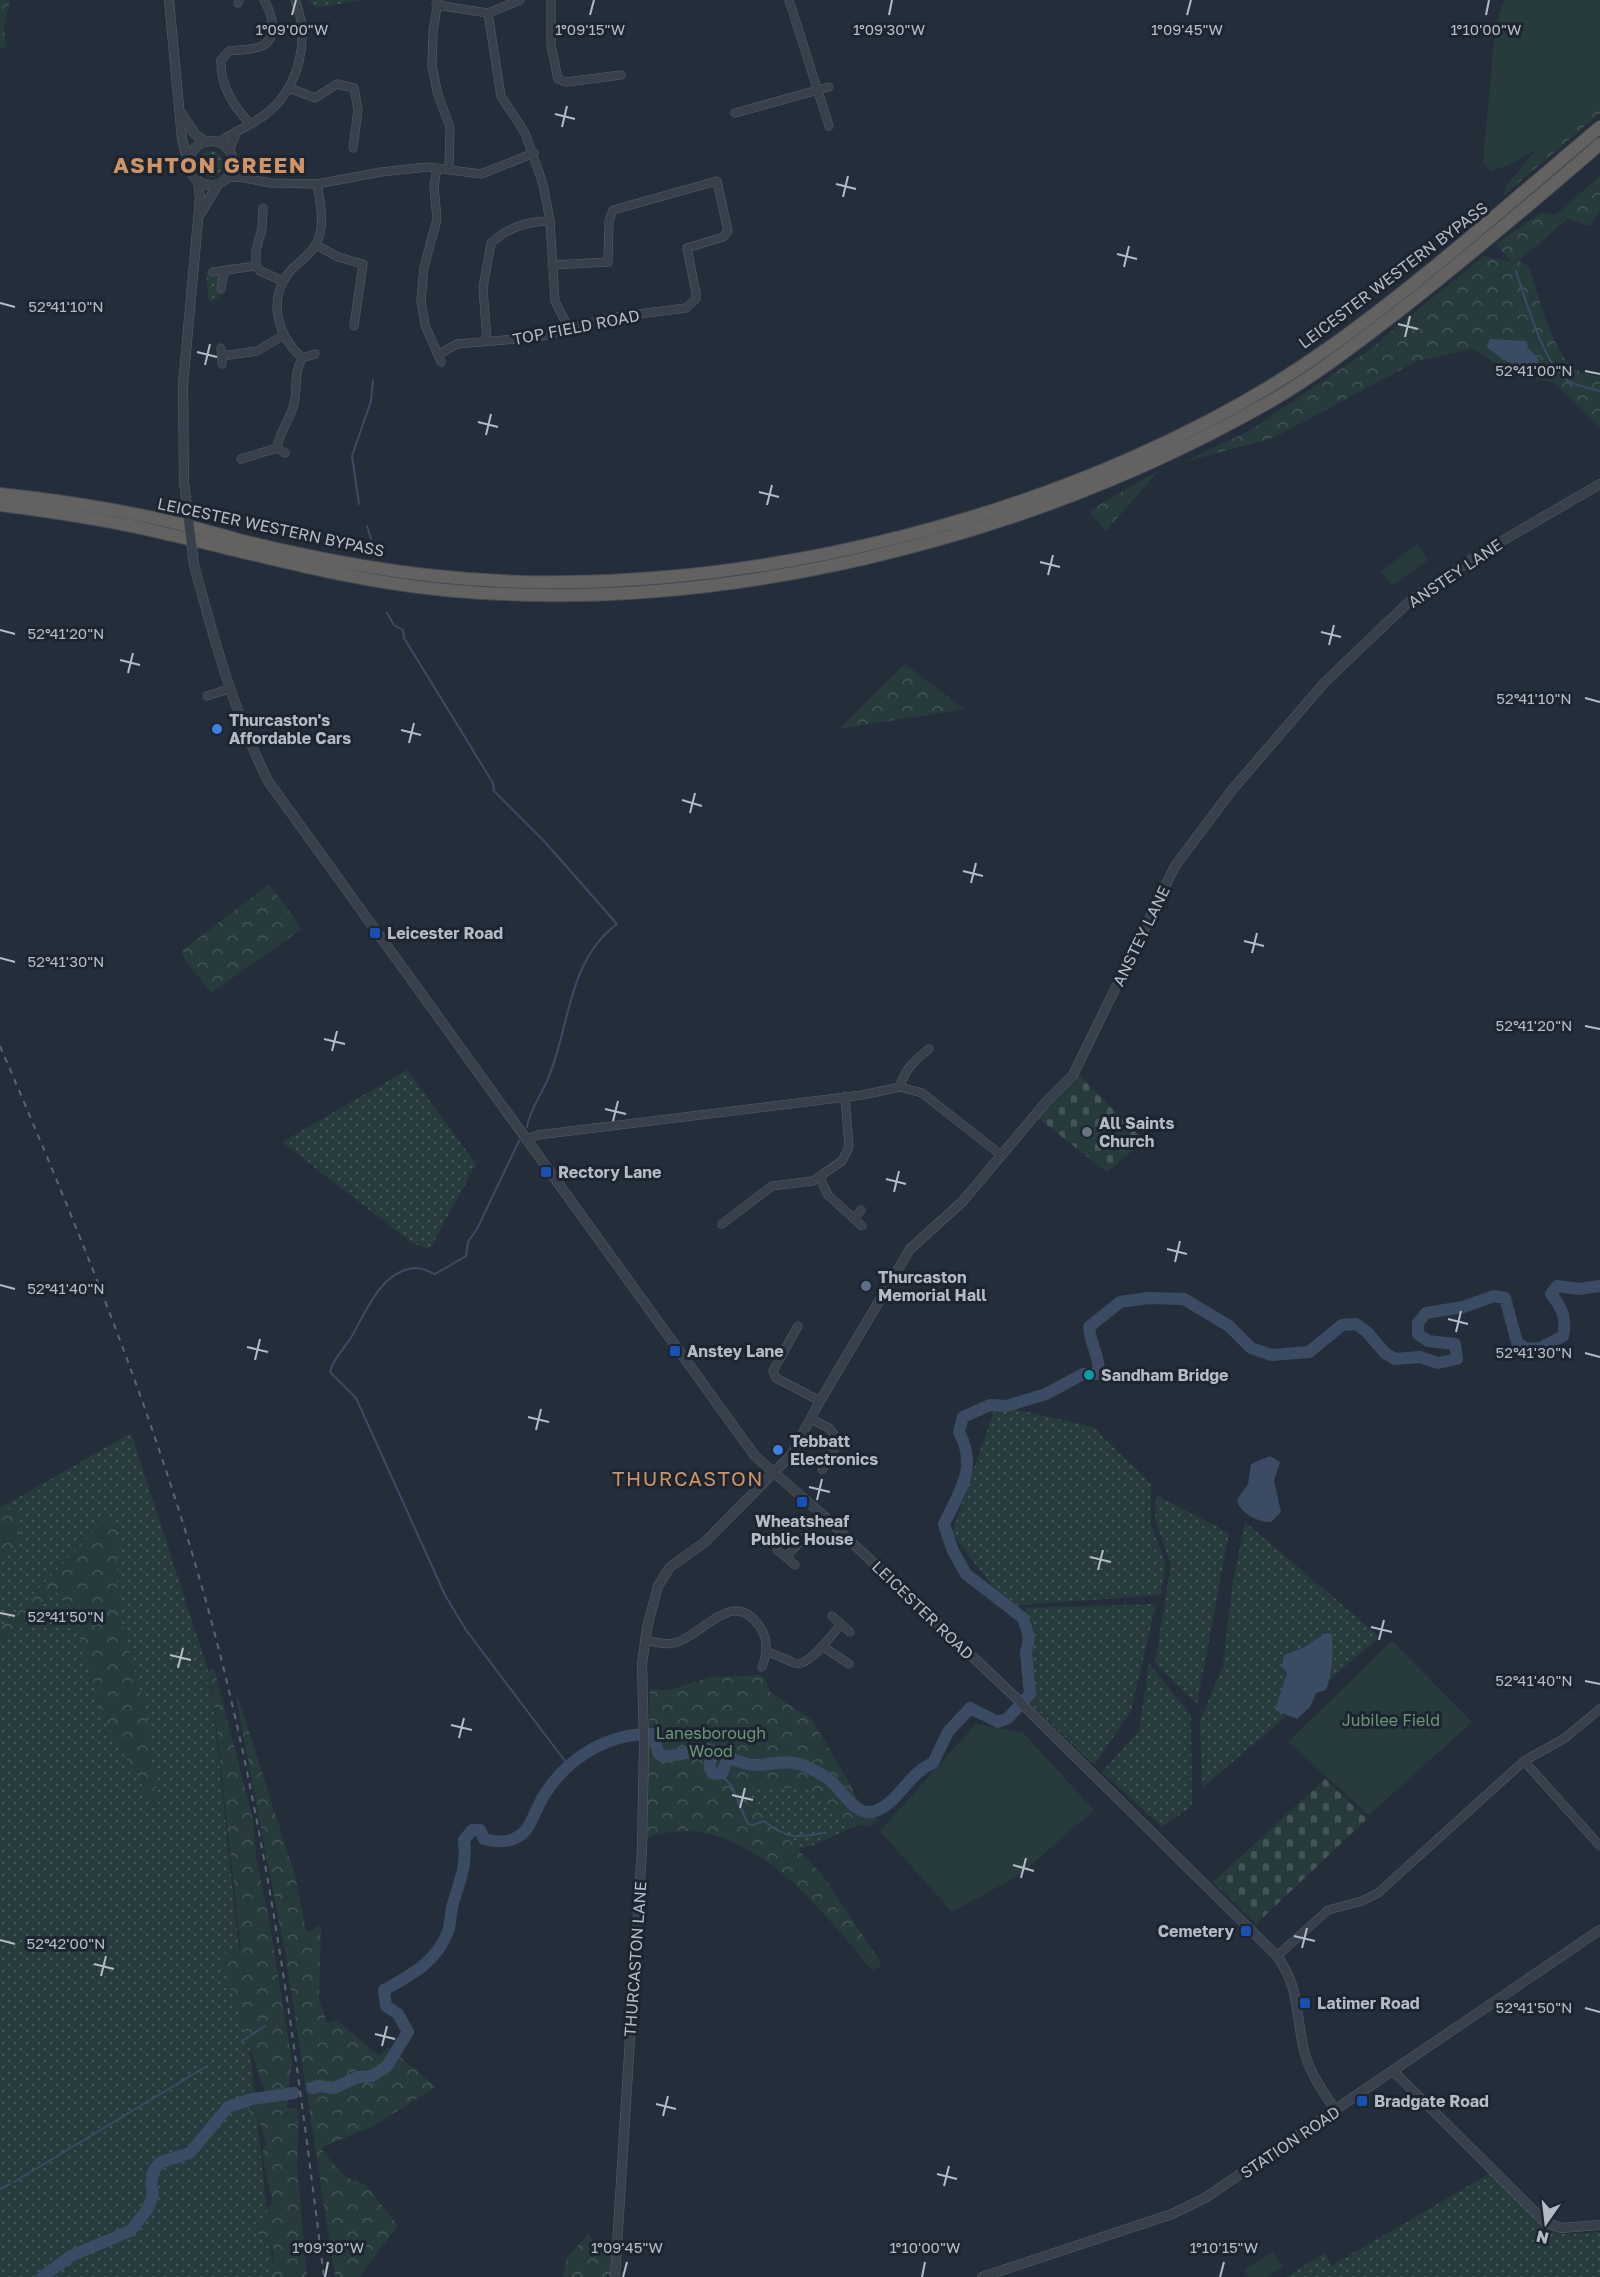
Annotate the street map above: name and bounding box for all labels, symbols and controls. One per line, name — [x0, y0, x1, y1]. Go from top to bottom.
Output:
text: 1°09'00"W — [256, 20, 328, 38]
text: 1°09'15"W — [555, 20, 625, 38]
text: 1°09'30"W — [853, 20, 925, 38]
text: 1°09'45"W — [1151, 20, 1223, 38]
text: 1°10'00"W — [1451, 20, 1521, 38]
district label: ASHTON GREEN — [113, 151, 307, 178]
street label: LEICESTER WESTERN BYPASS — [1294, 197, 1492, 353]
text: 52°41'10"N — [28, 297, 104, 315]
street label: TOP FIELD ROAD — [511, 305, 641, 349]
text: 52°41'00"N — [1495, 361, 1573, 379]
street label: LEICESTER WESTERN BYPASS — [156, 493, 386, 561]
street label: ANSTEY LANE — [1404, 534, 1506, 612]
text: 52°41'20"N — [28, 624, 104, 642]
text: 52°41'10"N — [1496, 689, 1572, 707]
place label: Thurcaston's Affordable Cars — [229, 710, 351, 748]
marker: Thurcaston's Affordable Cars — [210, 722, 224, 736]
street label: ANSTEY LANE — [1108, 883, 1174, 989]
place label: Leicester Road — [387, 923, 503, 943]
marker: Leicester Road — [368, 926, 382, 940]
text: 52°41'30"N — [28, 952, 104, 970]
text: 52°41'20"N — [1496, 1016, 1572, 1034]
place label: All Saints Church — [1099, 1113, 1174, 1151]
marker: All Saints Church — [1080, 1125, 1094, 1139]
place label: Rectory Lane — [558, 1162, 661, 1182]
marker: Rectory Lane — [539, 1165, 553, 1179]
place label: Thurcaston Memorial Hall — [878, 1267, 987, 1305]
text: 52°41'40"N — [27, 1279, 105, 1297]
marker: Thurcaston Memorial Hall — [859, 1279, 873, 1293]
place label: Anstey Lane — [687, 1341, 784, 1361]
text: 52°41'30"N — [1496, 1343, 1572, 1361]
marker: Anstey Lane — [668, 1344, 682, 1358]
place label: Sandham Bridge — [1101, 1365, 1229, 1385]
marker: Sandham Bridge — [1082, 1368, 1096, 1382]
place label: Tebbatt Electronics — [790, 1431, 878, 1469]
marker: Tebbatt Electronics — [771, 1443, 785, 1457]
district label: THURCASTON — [612, 1466, 764, 1490]
marker: Wheatsheaf Public House — [795, 1495, 809, 1509]
place label: Wheatsheaf Public House — [751, 1511, 853, 1549]
street label: LEICESTER ROAD — [868, 1556, 978, 1664]
text: 52°41'50"N — [28, 1607, 104, 1625]
text: 52°41'40"N — [1495, 1671, 1573, 1689]
park label: Jubilee Field — [1342, 1710, 1440, 1730]
park label: Lanesborough Wood — [656, 1723, 766, 1761]
street label: THURCASTON LANE — [620, 1881, 650, 2037]
place label: Cemetery — [1158, 1921, 1234, 1941]
marker: Cemetery — [1239, 1924, 1253, 1938]
text: 52°42'00"N — [27, 1934, 105, 1952]
place label: Latimer Road — [1317, 1993, 1420, 2013]
marker: Latimer Road — [1298, 1996, 1312, 2010]
text: 52°41'50"N — [1496, 1998, 1572, 2016]
place label: Bradgate Road — [1374, 2091, 1489, 2111]
marker: Bradgate Road — [1355, 2094, 1369, 2108]
street label: STATION ROAD — [1237, 2101, 1343, 2183]
north arrow — [1516, 2193, 1576, 2253]
text: N — [1534, 2226, 1551, 2249]
text: 1°09'30"W — [292, 2238, 364, 2256]
text: 1°09'45"W — [591, 2238, 663, 2256]
text: 1°10'00"W — [890, 2238, 960, 2256]
text: 1°10'15"W — [1190, 2238, 1258, 2256]

